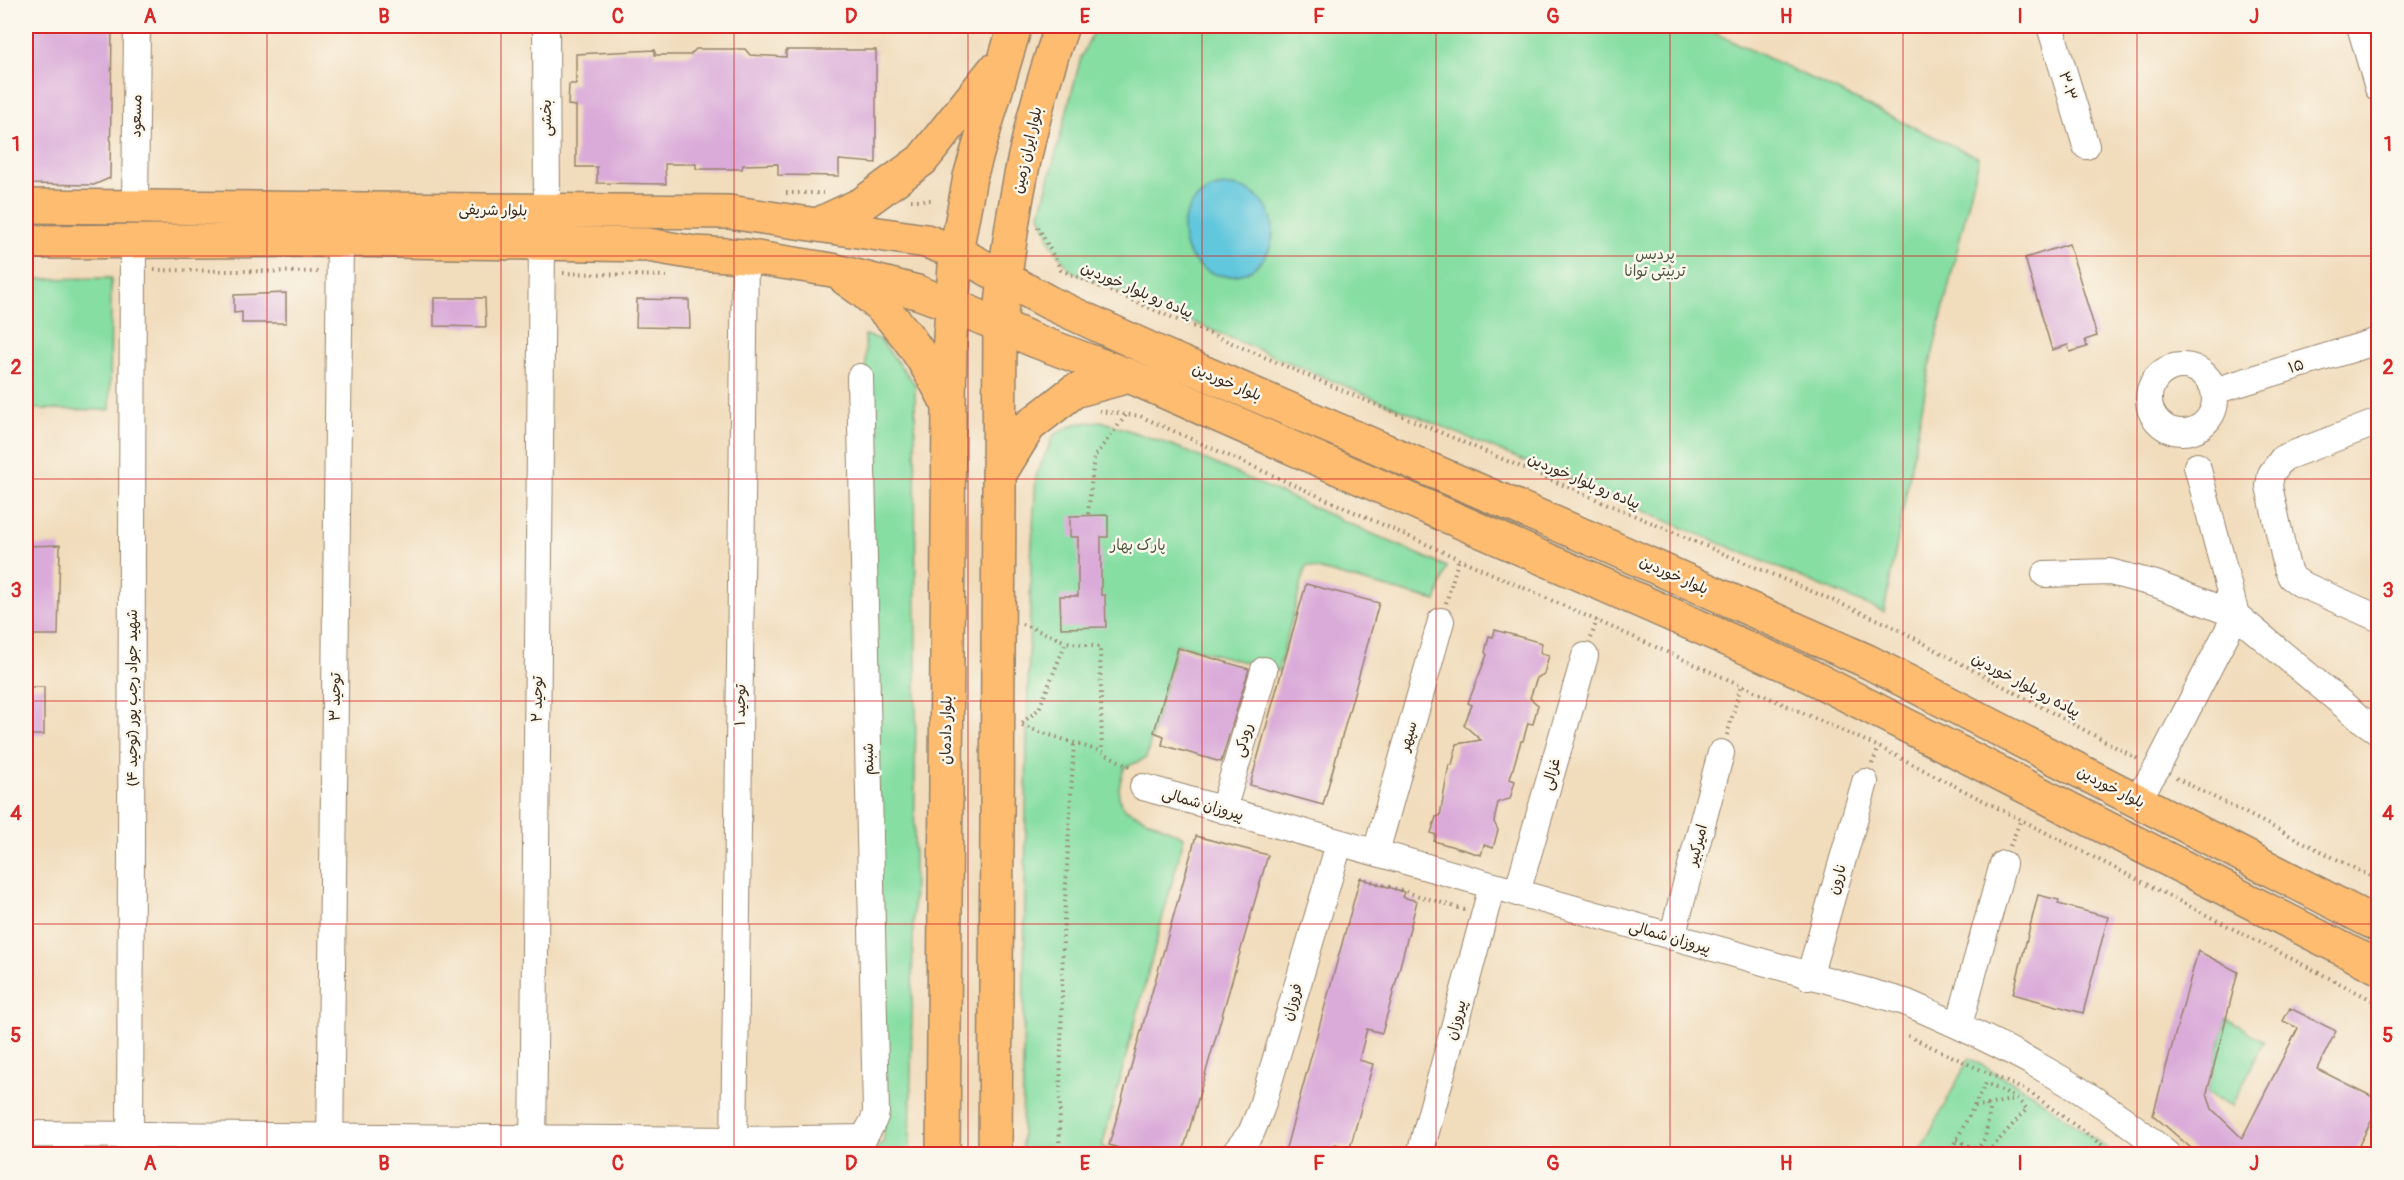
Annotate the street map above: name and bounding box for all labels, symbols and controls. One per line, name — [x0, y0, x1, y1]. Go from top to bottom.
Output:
text: A — [144, 4, 157, 29]
text: B — [378, 4, 390, 29]
text: C — [612, 4, 624, 29]
text: D — [845, 4, 858, 29]
text: E — [1080, 4, 1091, 29]
text: F — [1313, 4, 1325, 29]
text: G — [1546, 4, 1560, 29]
text: H — [1780, 4, 1793, 29]
text: I — [2017, 4, 2023, 29]
text: J — [2249, 4, 2259, 29]
street label: ۳۰۳ — [2054, 69, 2081, 103]
street label: مسعود — [127, 94, 146, 138]
street label: بخشی — [537, 99, 556, 137]
street label: بلوار ایران زمین — [1008, 105, 1047, 195]
text: 1 — [12, 132, 20, 157]
text: 1 — [2384, 132, 2392, 157]
street label: بلوار شریفی — [458, 200, 528, 221]
park label: پردیس تربیتی توانا — [1624, 245, 1686, 281]
street label: پیاده رو بلوار خوردین — [1078, 258, 1196, 323]
text: 2 — [10, 355, 22, 380]
street label: ۱۵ — [2286, 355, 2306, 378]
text: 2 — [2382, 355, 2394, 380]
street label: بلوار خوردین — [1189, 359, 1264, 406]
street label: پیاده رو بلوار خوردین — [1525, 449, 1643, 514]
park label: پارک بهار — [1109, 536, 1166, 555]
street label: بلوار خوردین — [1636, 552, 1711, 599]
text: 3 — [10, 578, 22, 603]
text: 3 — [2382, 578, 2394, 603]
street label: شهید جواد رجب پور (توحید ۴) — [123, 609, 142, 787]
street label: پیاده رو بلوار خوردین — [1968, 649, 2083, 722]
street label: توحید ۳ — [326, 672, 345, 722]
street label: توحید ۲ — [528, 675, 547, 722]
street label: توحید ۱ — [731, 683, 750, 726]
street label: بلوار دادمان — [936, 695, 957, 765]
street label: سپهر — [1395, 719, 1422, 755]
street label: رودکی — [1230, 721, 1257, 759]
street label: شبنم — [859, 743, 880, 775]
street label: غزالی — [1538, 756, 1565, 792]
street label: بلوار خوردین — [2074, 762, 2148, 813]
street label: پیروزان شمالی — [1160, 784, 1246, 825]
text: 4 — [10, 801, 22, 826]
text: 4 — [2382, 801, 2394, 826]
street label: امیرکبیر — [1682, 822, 1712, 870]
street label: نارون — [1824, 861, 1851, 897]
street label: پیروزان شمالی — [1627, 917, 1713, 958]
street label: فروزان — [1278, 981, 1307, 1023]
street label: پیروزان — [1442, 998, 1471, 1042]
text: 5 — [11, 1023, 22, 1048]
text: 5 — [2383, 1023, 2394, 1048]
text: A — [144, 1151, 157, 1176]
text: B — [378, 1151, 390, 1176]
text: C — [612, 1151, 624, 1176]
text: D — [845, 1151, 858, 1176]
text: E — [1080, 1151, 1091, 1176]
text: F — [1313, 1151, 1325, 1176]
text: G — [1546, 1151, 1560, 1176]
text: H — [1780, 1151, 1793, 1176]
text: I — [2017, 1151, 2023, 1176]
text: J — [2249, 1151, 2259, 1176]

